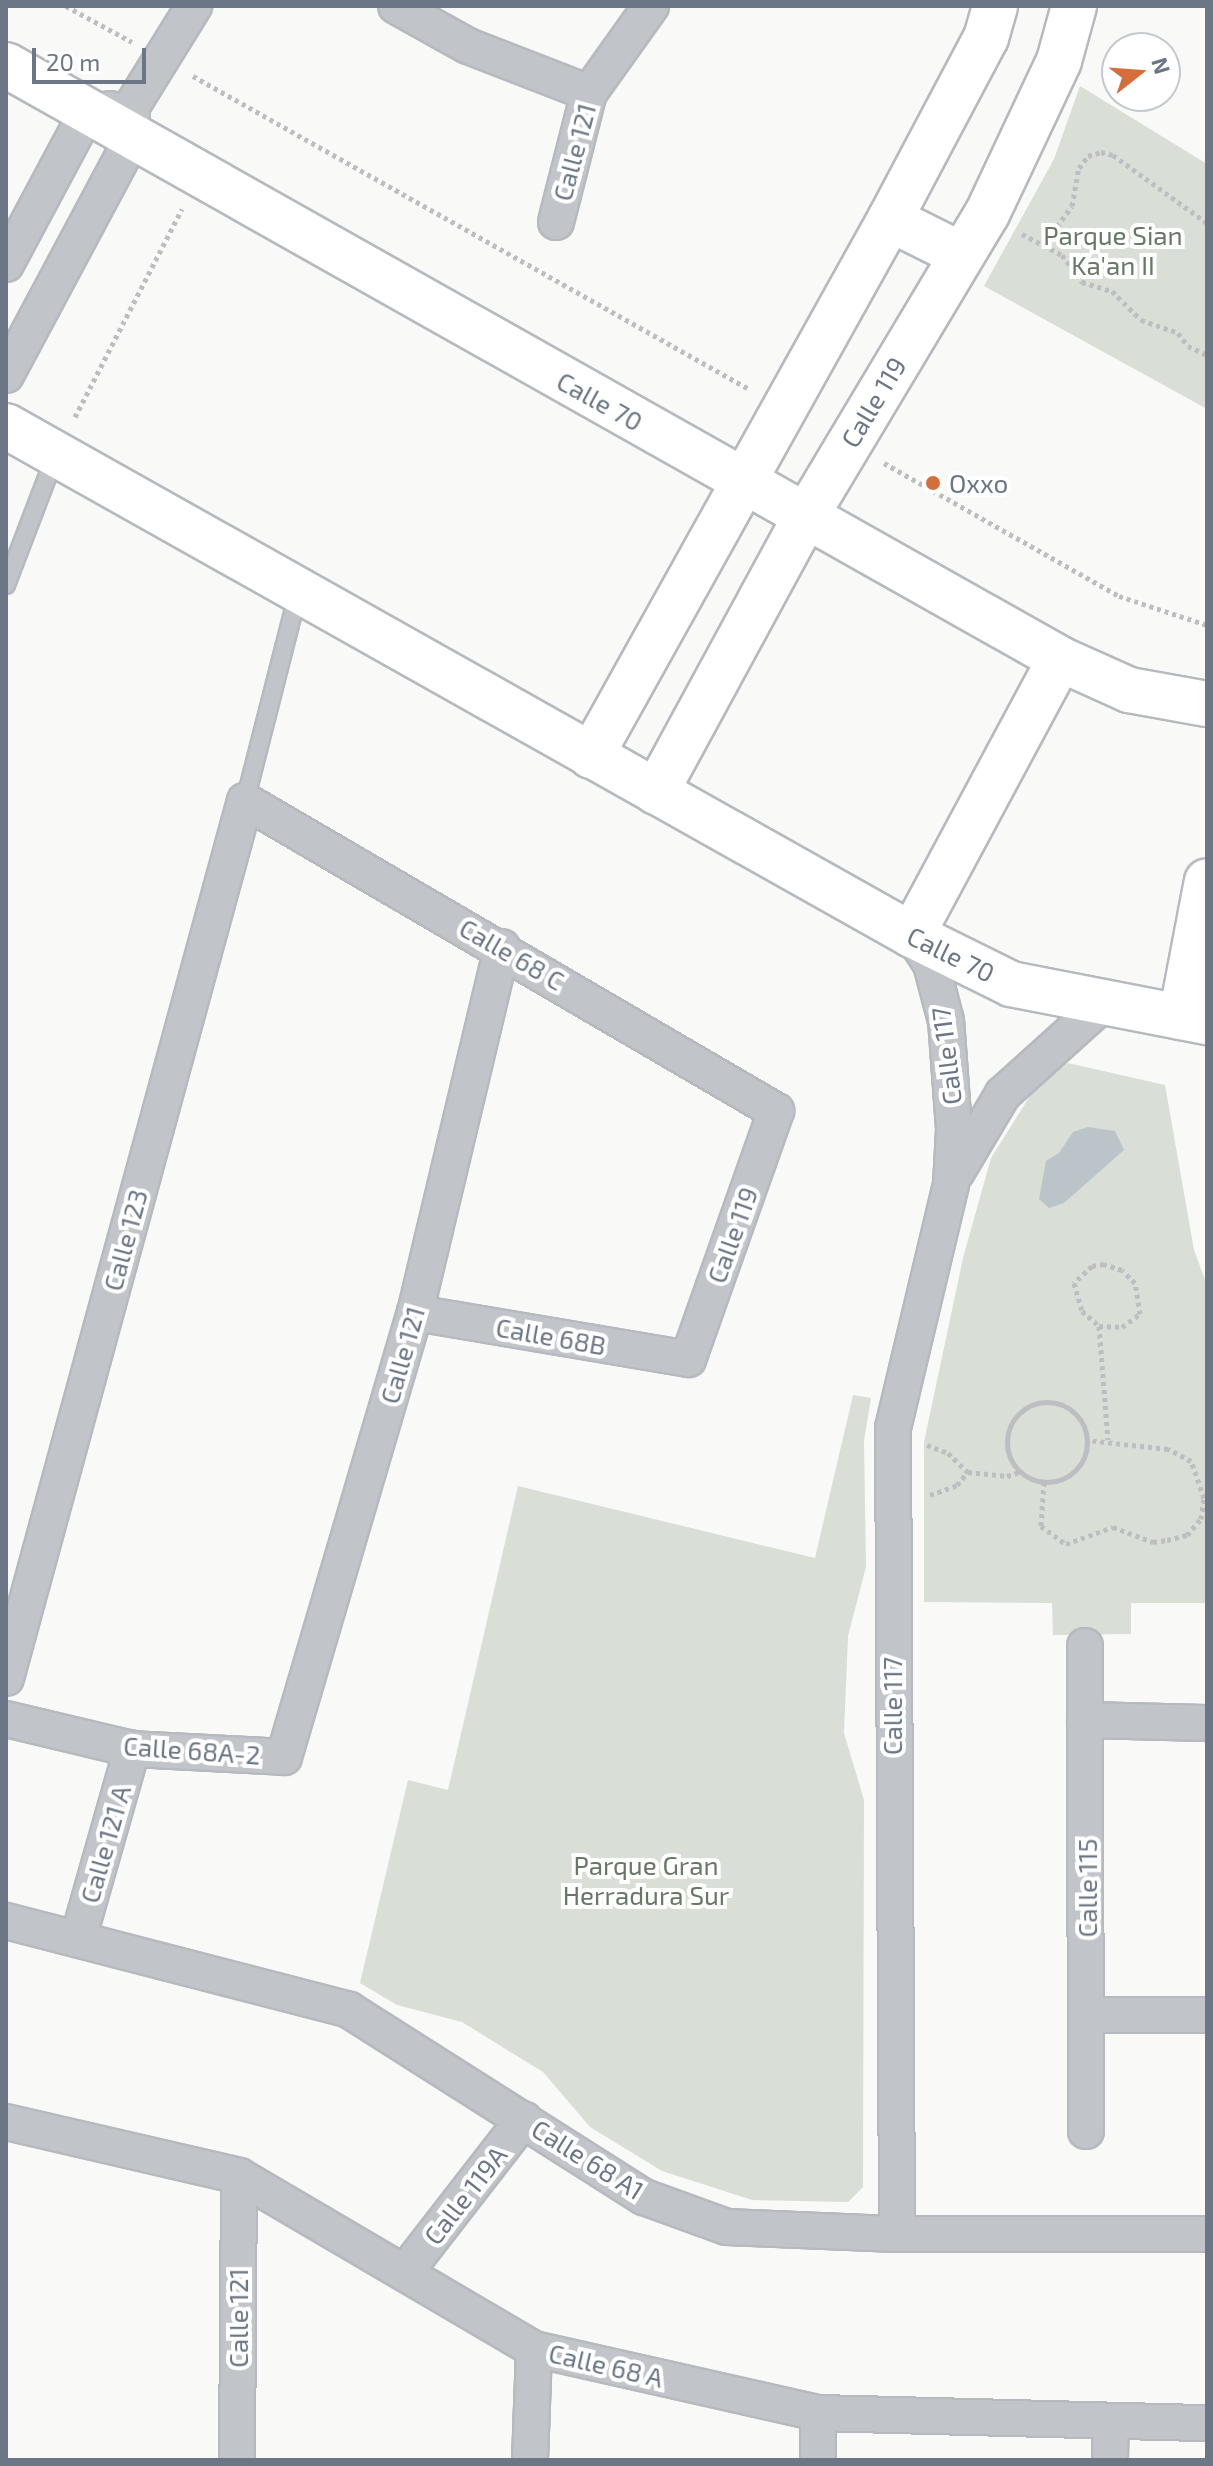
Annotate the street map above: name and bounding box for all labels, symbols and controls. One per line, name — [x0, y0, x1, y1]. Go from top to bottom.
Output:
scale bar — [36, 32, 150, 82]
north arrow — [1101, 32, 1181, 112]
text: 20 m — [46, 47, 100, 76]
text: N — [1147, 54, 1177, 77]
street label: Calle 121 — [546, 100, 602, 204]
park label: Parque Sian Ka'an II — [1043, 219, 1183, 280]
street label: Calle 119 — [834, 351, 912, 453]
street label: Calle 70 — [552, 365, 648, 437]
place label: Oxxo — [949, 467, 1008, 499]
marker: Oxxo — [924, 474, 942, 492]
street label: Calle 68 C — [454, 912, 570, 996]
street label: Calle 70 — [902, 920, 1000, 988]
street label: Calle 117 — [925, 1005, 967, 1107]
street label: Calle 119 — [700, 1183, 764, 1287]
street label: Calle 123 — [97, 1186, 153, 1294]
street label: Calle 121 — [373, 1303, 431, 1407]
street label: Calle 68B — [494, 1311, 608, 1361]
street label: Calle 117 — [876, 1657, 908, 1755]
street label: Calle 68A-2 — [122, 1730, 262, 1770]
street label: Calle 121 A — [73, 1781, 137, 1907]
street label: Calle 115 — [1071, 1839, 1103, 1937]
park label: Parque Gran Herradura Sur — [563, 1849, 729, 1910]
street label: Calle 68 A1 — [526, 2112, 650, 2206]
street label: Calle 119A — [417, 2140, 513, 2250]
street label: Calle 121 — [222, 2268, 254, 2368]
street label: Calle 68 A — [546, 2337, 666, 2393]

